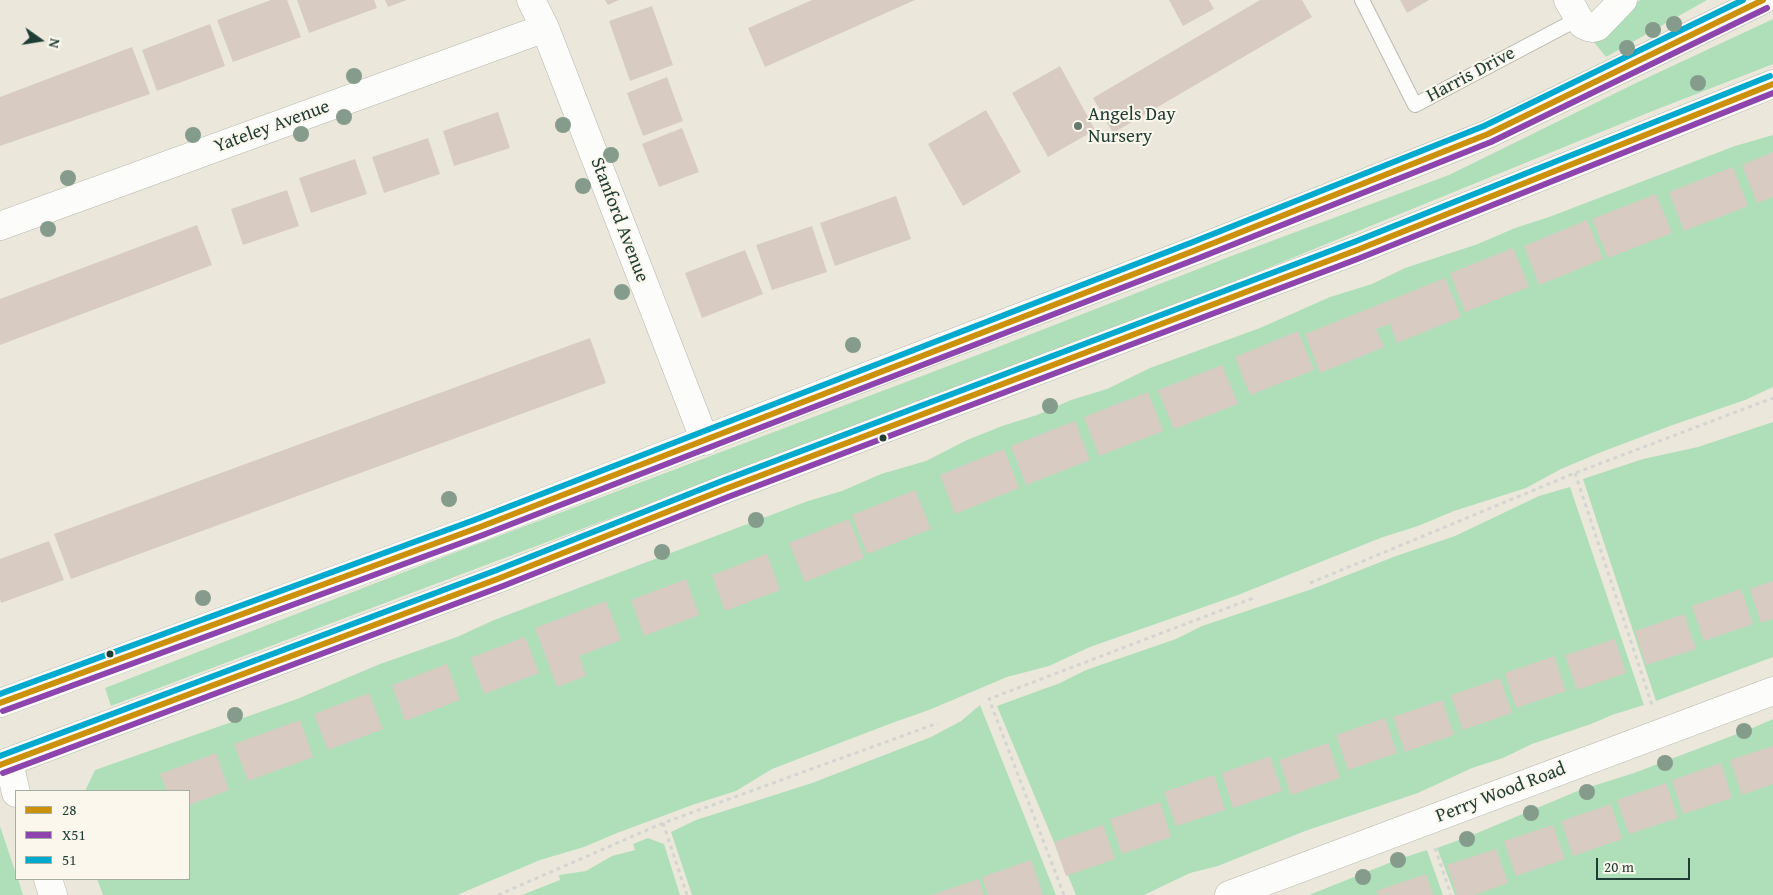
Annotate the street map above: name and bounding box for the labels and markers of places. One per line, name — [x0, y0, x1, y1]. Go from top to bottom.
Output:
place label: Angels Day Nursery — [1088, 104, 1176, 148]
marker: Angels Day Nursery — [1072, 120, 1084, 132]
unlabelled marker — [878, 433, 888, 443]
unlabelled marker — [105, 649, 115, 659]

